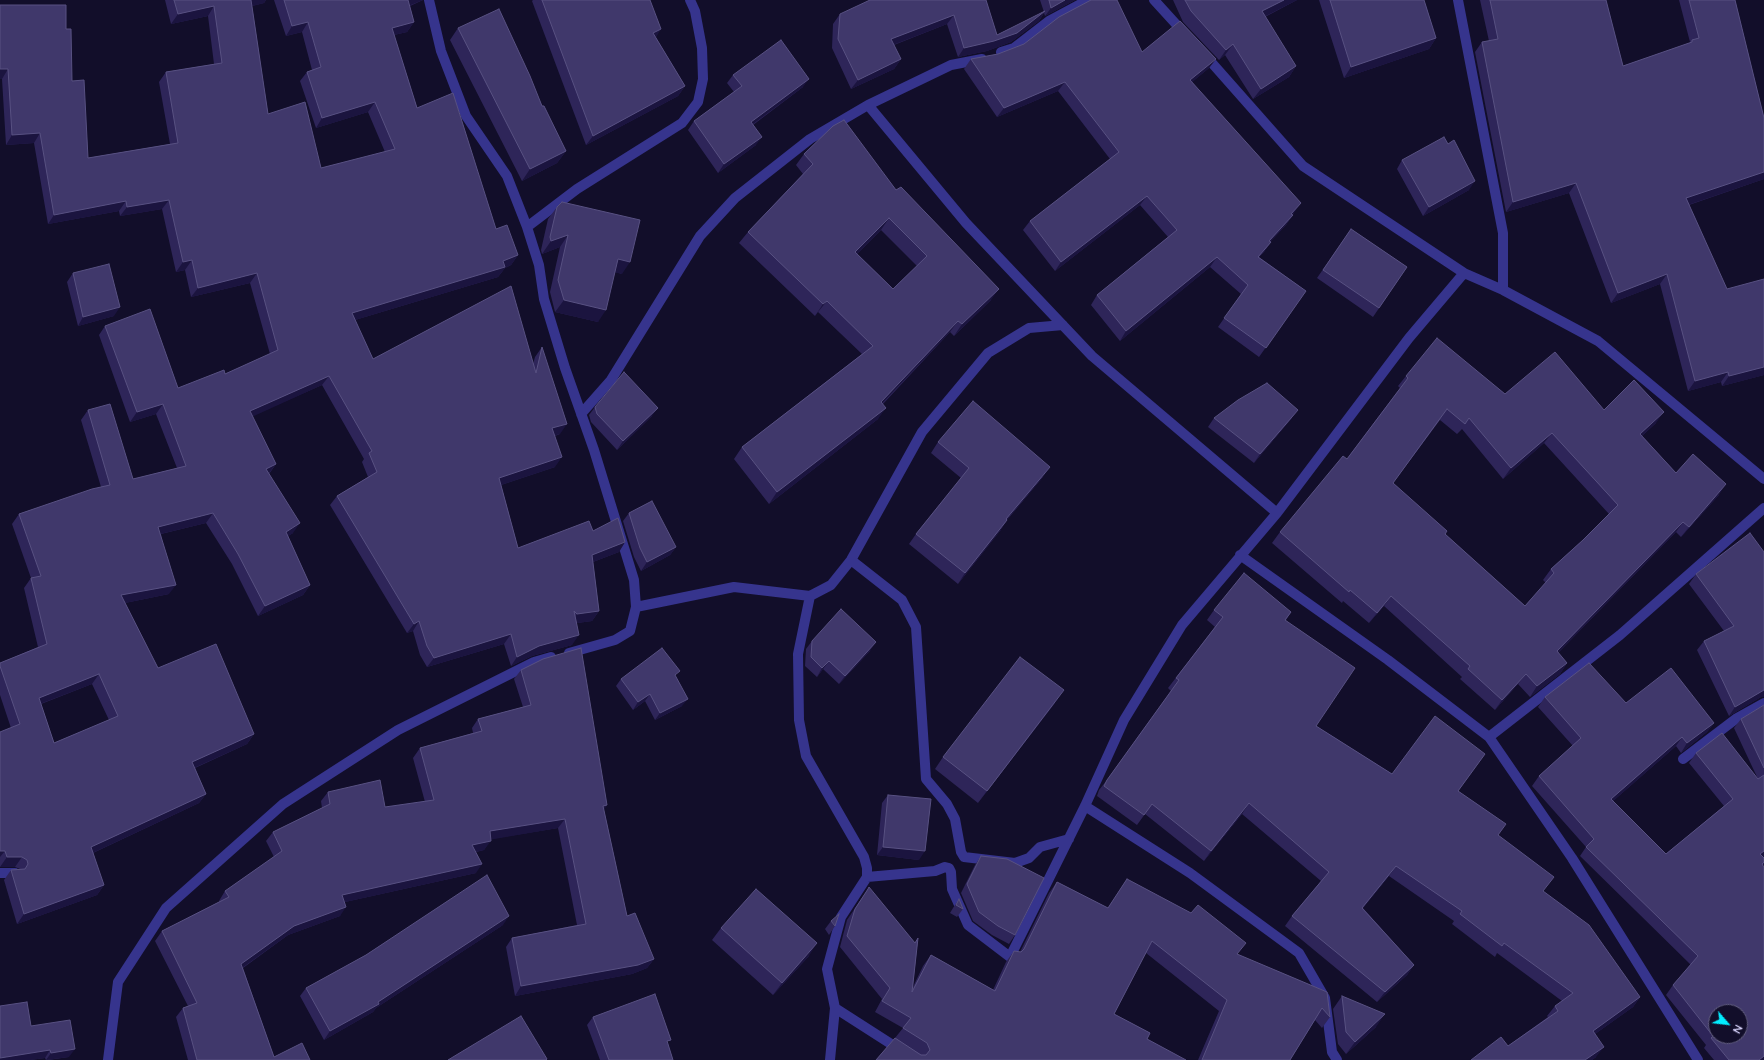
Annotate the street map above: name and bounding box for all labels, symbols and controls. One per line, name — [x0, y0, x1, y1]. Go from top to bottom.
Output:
north arrow — [1708, 1004, 1748, 1044]
text: N — [1730, 1022, 1746, 1036]

